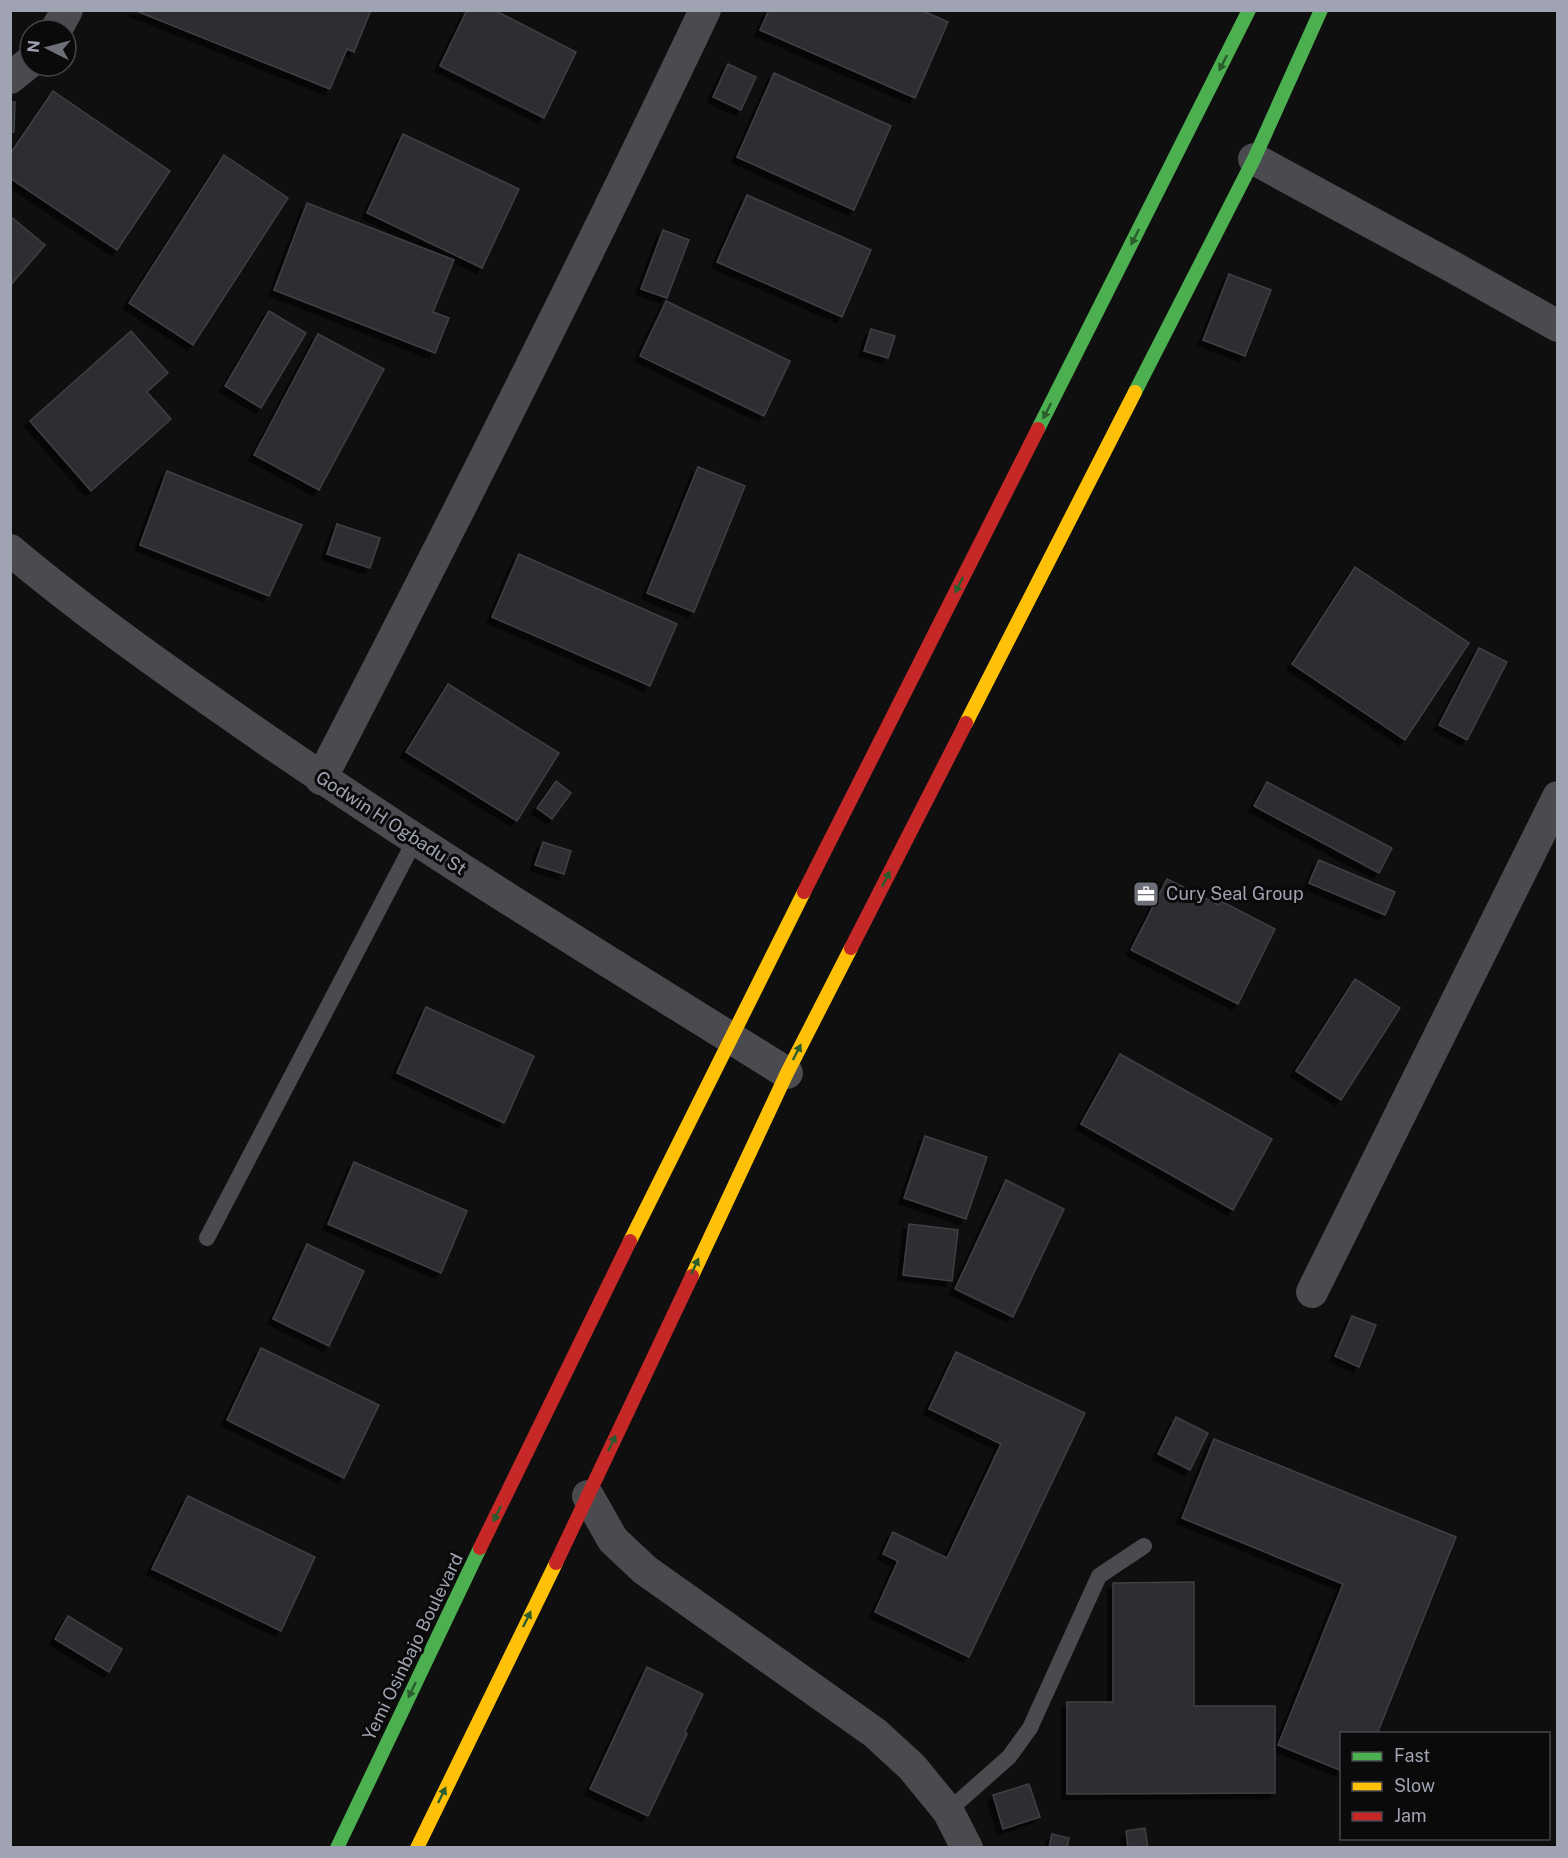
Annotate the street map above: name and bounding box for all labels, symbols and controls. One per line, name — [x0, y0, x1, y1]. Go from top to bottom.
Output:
north arrow — [18, 18, 78, 78]
text: N — [23, 39, 44, 54]
one-way arrow — [1218, 54, 1228, 71]
one-way arrow — [1130, 228, 1140, 245]
one-way arrow — [1042, 402, 1052, 419]
one-way arrow — [954, 576, 964, 593]
street label: Godwin H Ogbadu St — [312, 766, 470, 879]
one-way arrow — [881, 870, 891, 887]
office icon: Cury Seal Group — [1131, 879, 1161, 909]
place label: Cury Seal Group — [1166, 883, 1304, 904]
one-way arrow — [792, 1043, 802, 1060]
one-way arrow — [691, 1258, 700, 1275]
one-way arrow — [608, 1434, 617, 1451]
one-way arrow — [492, 1505, 501, 1522]
street label: Yemi Osinbajo Boulevard — [358, 1550, 467, 1744]
one-way arrow — [523, 1611, 532, 1628]
one-way arrow — [408, 1681, 417, 1698]
legend — [1340, 1732, 1550, 1840]
text: Fast — [1394, 1745, 1430, 1766]
text: Slow — [1394, 1775, 1435, 1796]
one-way arrow — [438, 1786, 447, 1803]
text: Jam — [1394, 1805, 1427, 1826]

